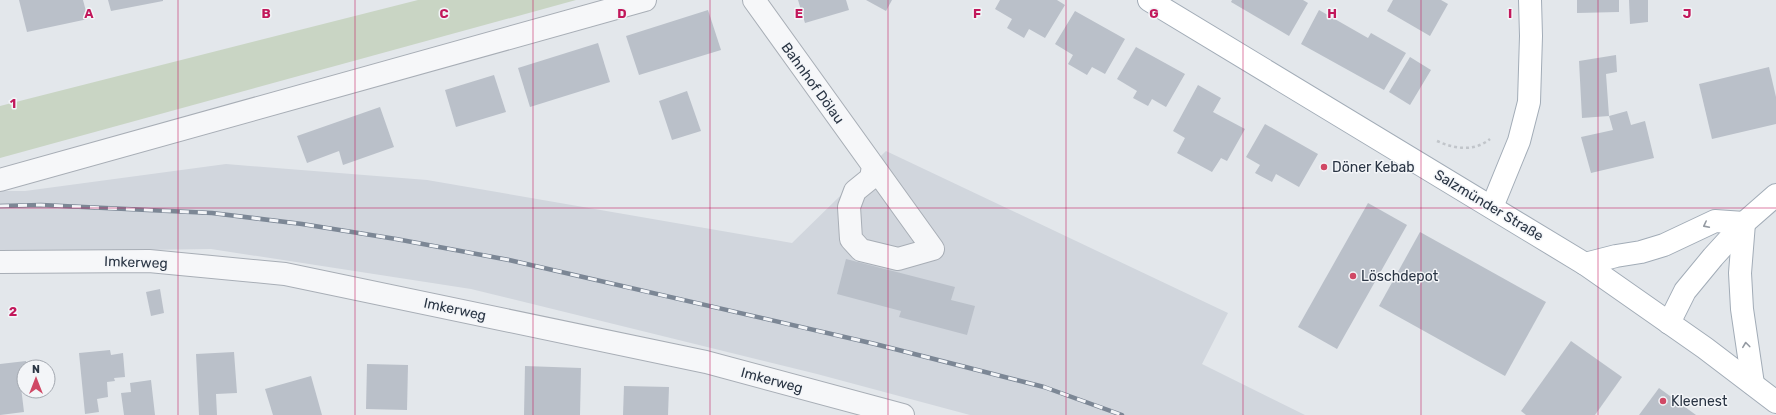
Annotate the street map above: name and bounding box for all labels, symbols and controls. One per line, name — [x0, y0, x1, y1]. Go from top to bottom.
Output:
text: A — [84, 6, 94, 21]
text: B — [261, 6, 271, 21]
text: C — [439, 6, 449, 21]
text: D — [617, 6, 627, 21]
text: E — [795, 6, 803, 21]
text: F — [973, 6, 981, 21]
text: G — [1149, 6, 1159, 21]
text: H — [1327, 6, 1337, 21]
text: I — [1508, 6, 1512, 21]
text: J — [1683, 6, 1691, 21]
street label: Bahnhof Dölau — [777, 39, 848, 127]
text: 1 — [10, 96, 16, 111]
place label: Döner Kebab — [1332, 159, 1415, 176]
marker: Döner Kebab — [1319, 162, 1329, 172]
street label: Salzmünder Straße — [1431, 166, 1546, 245]
one-way arrow — [1703, 221, 1711, 228]
street label: Imkerweg — [104, 253, 168, 272]
place label: Löschdepot — [1361, 268, 1439, 285]
marker: Löschdepot — [1348, 271, 1358, 281]
street label: Imkerweg — [422, 295, 488, 324]
text: 2 — [9, 304, 17, 319]
one-way arrow — [1742, 342, 1751, 348]
north arrow — [16, 359, 56, 399]
text: N — [32, 363, 40, 376]
street label: Imkerweg — [739, 364, 805, 397]
place label: Kleenest — [1671, 393, 1728, 410]
marker: Kleenest — [1658, 396, 1668, 406]

